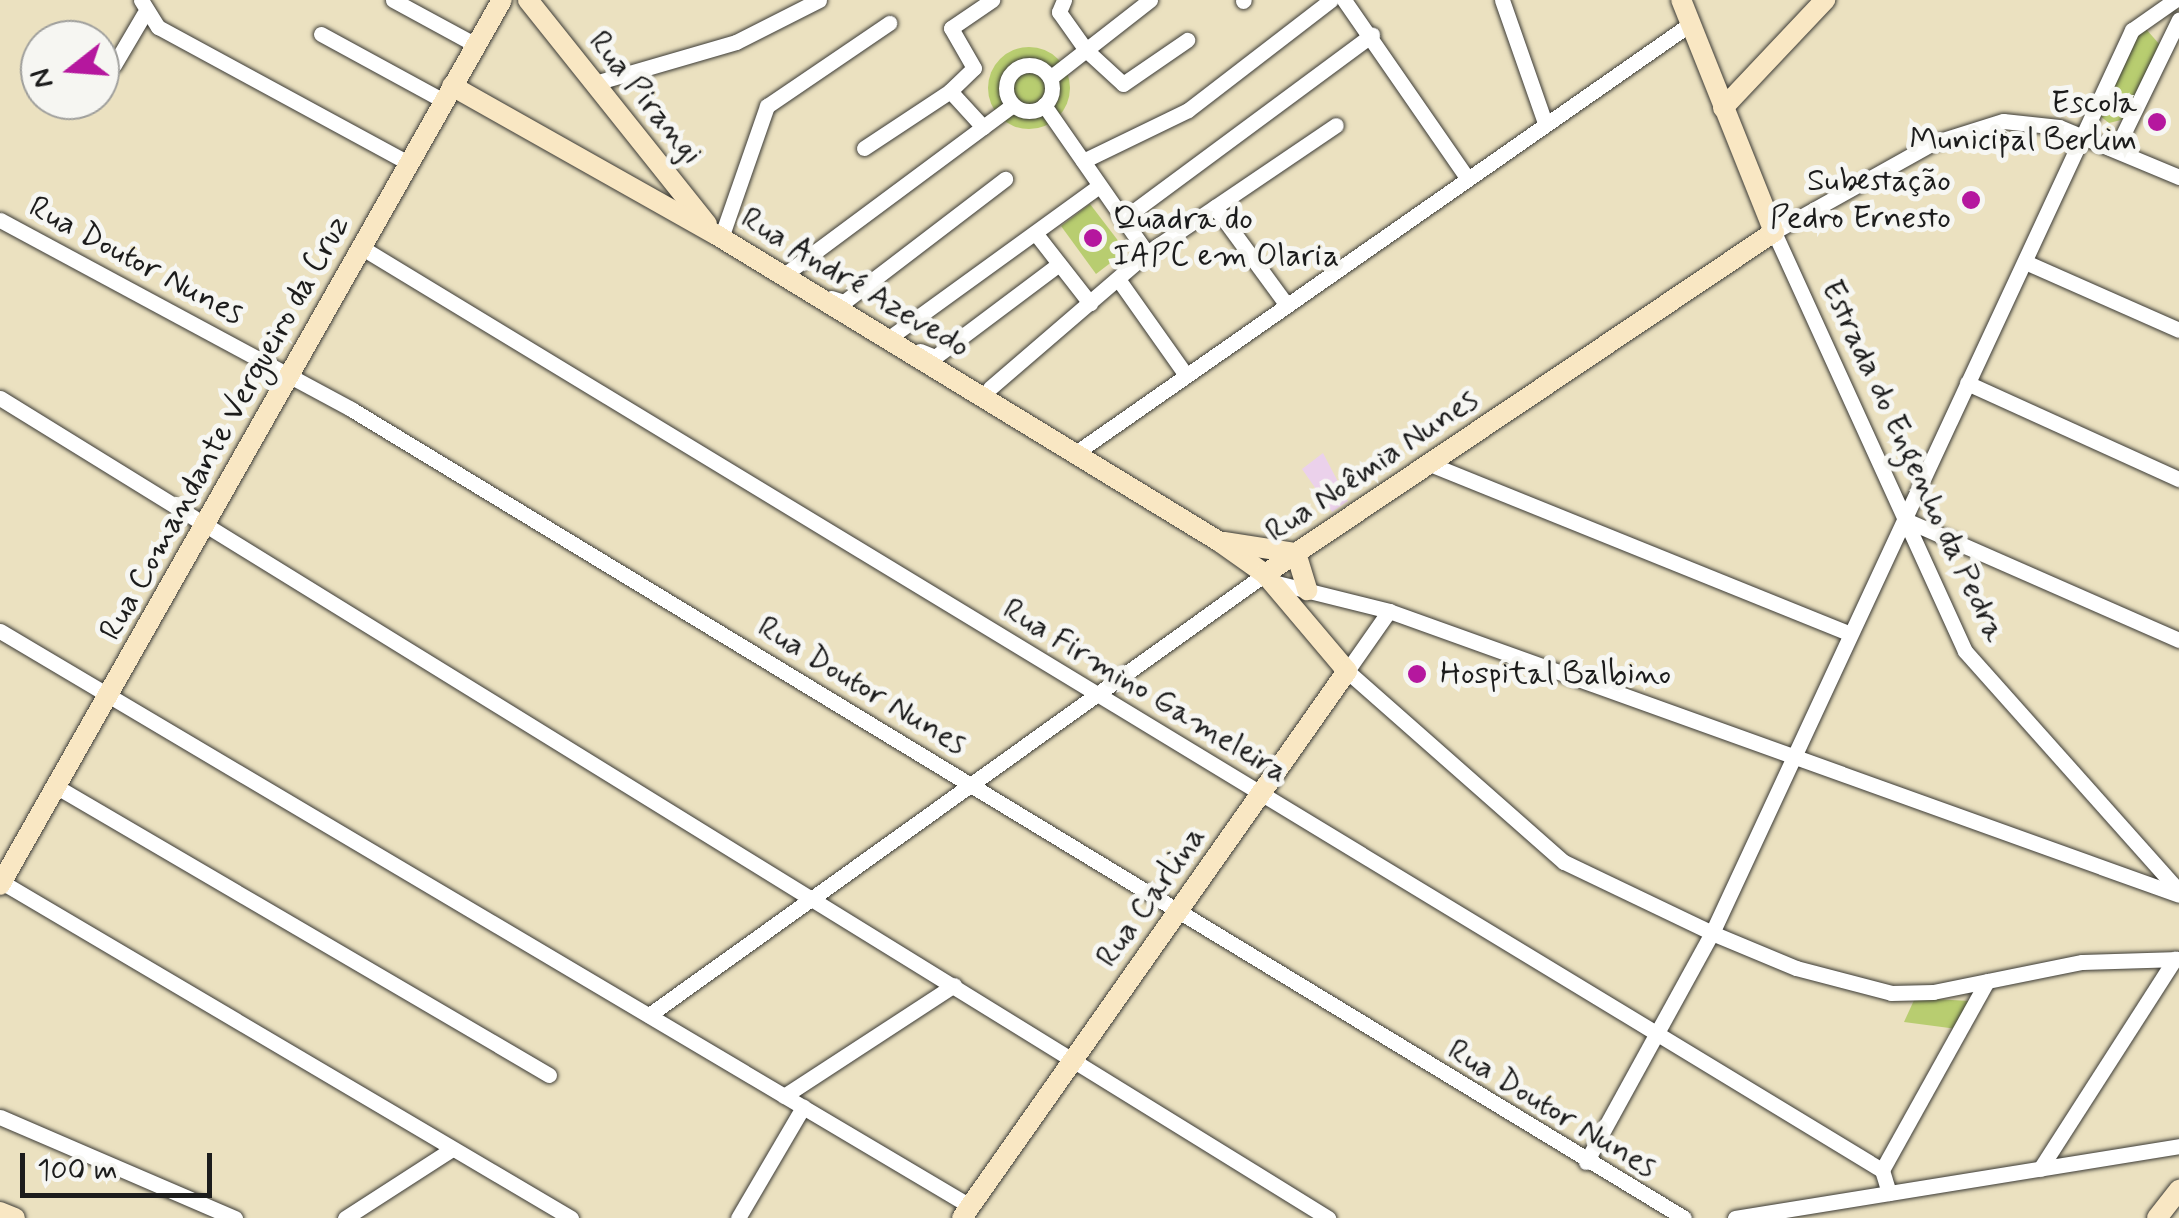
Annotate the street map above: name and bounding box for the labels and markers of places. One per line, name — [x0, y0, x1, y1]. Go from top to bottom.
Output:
place label: Escola Municipal Berlim — [1909, 85, 2137, 160]
marker: Escola Municipal Berlim — [2146, 111, 2168, 133]
place label: Subestação Pedro Ernesto — [1770, 163, 1951, 238]
marker: Subestação Pedro Ernesto — [1960, 189, 1982, 211]
place label: Quadra do IAPC em Olaria — [1113, 201, 1331, 276]
marker: Quadra do IAPC em Olaria — [1082, 227, 1104, 249]
place label: Hospital Balbino — [1440, 655, 1660, 693]
marker: Hospital Balbino — [1404, 661, 1430, 687]

